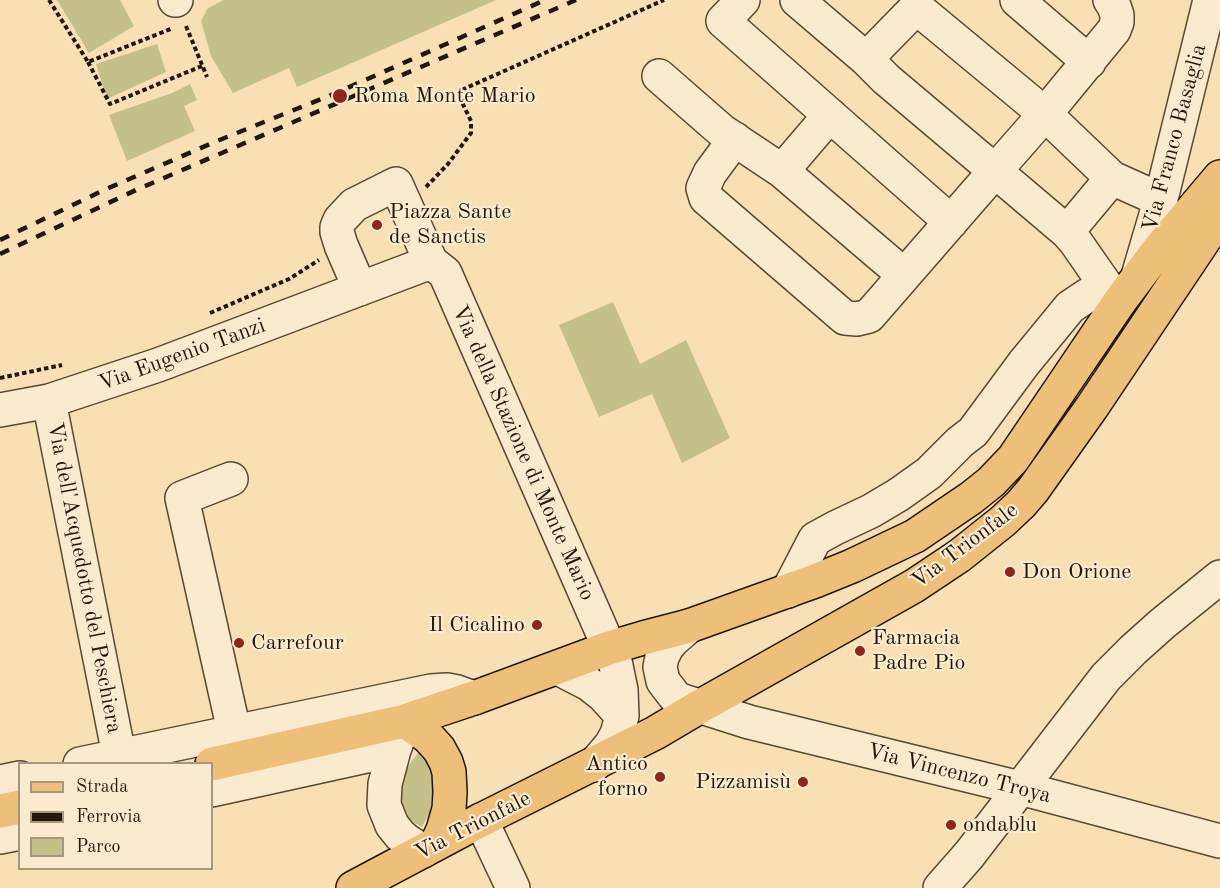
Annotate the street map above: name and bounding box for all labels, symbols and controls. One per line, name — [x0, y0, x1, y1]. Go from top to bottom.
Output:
street label: Via Franco Basaglia — [1137, 41, 1213, 235]
place label: Roma Monte Mario — [354, 83, 536, 109]
marker: Roma Monte Mario — [331, 87, 349, 105]
place label: Piazza Sante de Sanctis — [389, 199, 511, 250]
marker: Piazza Sante de Sanctis — [370, 218, 384, 232]
street label: Via della Stazione di Monte Mario — [446, 301, 600, 605]
street label: Via Eugenio Tanzi — [95, 313, 269, 397]
street label: Via dell'Acquedotto del Peschiera — [41, 420, 127, 736]
street label: Via Trionfale — [906, 497, 1024, 595]
place label: Don Orione — [1022, 559, 1131, 585]
marker: Don Orione — [1003, 565, 1017, 579]
place label: Il Cicalino — [428, 612, 525, 638]
marker: Il Cicalino — [530, 618, 544, 632]
place label: Farmacia Padre Pio — [872, 625, 965, 676]
place label: Carrefour — [251, 630, 344, 656]
marker: Carrefour — [232, 636, 246, 650]
marker: Farmacia Padre Pio — [853, 644, 867, 658]
street label: Via Vincenzo Troya — [864, 738, 1054, 810]
place label: Antico forno — [585, 751, 648, 802]
legend — [18, 762, 213, 870]
place label: Pizzamisù — [695, 769, 791, 795]
marker: Antico forno — [653, 770, 667, 784]
marker: Pizzamisù — [796, 775, 810, 789]
text: Strada — [76, 778, 128, 796]
street label: Via Trionfale — [411, 785, 535, 867]
text: Ferrovia — [76, 808, 141, 826]
place label: ondablu — [963, 812, 1037, 838]
marker: ondablu — [944, 818, 958, 832]
text: Parco — [76, 838, 121, 856]

